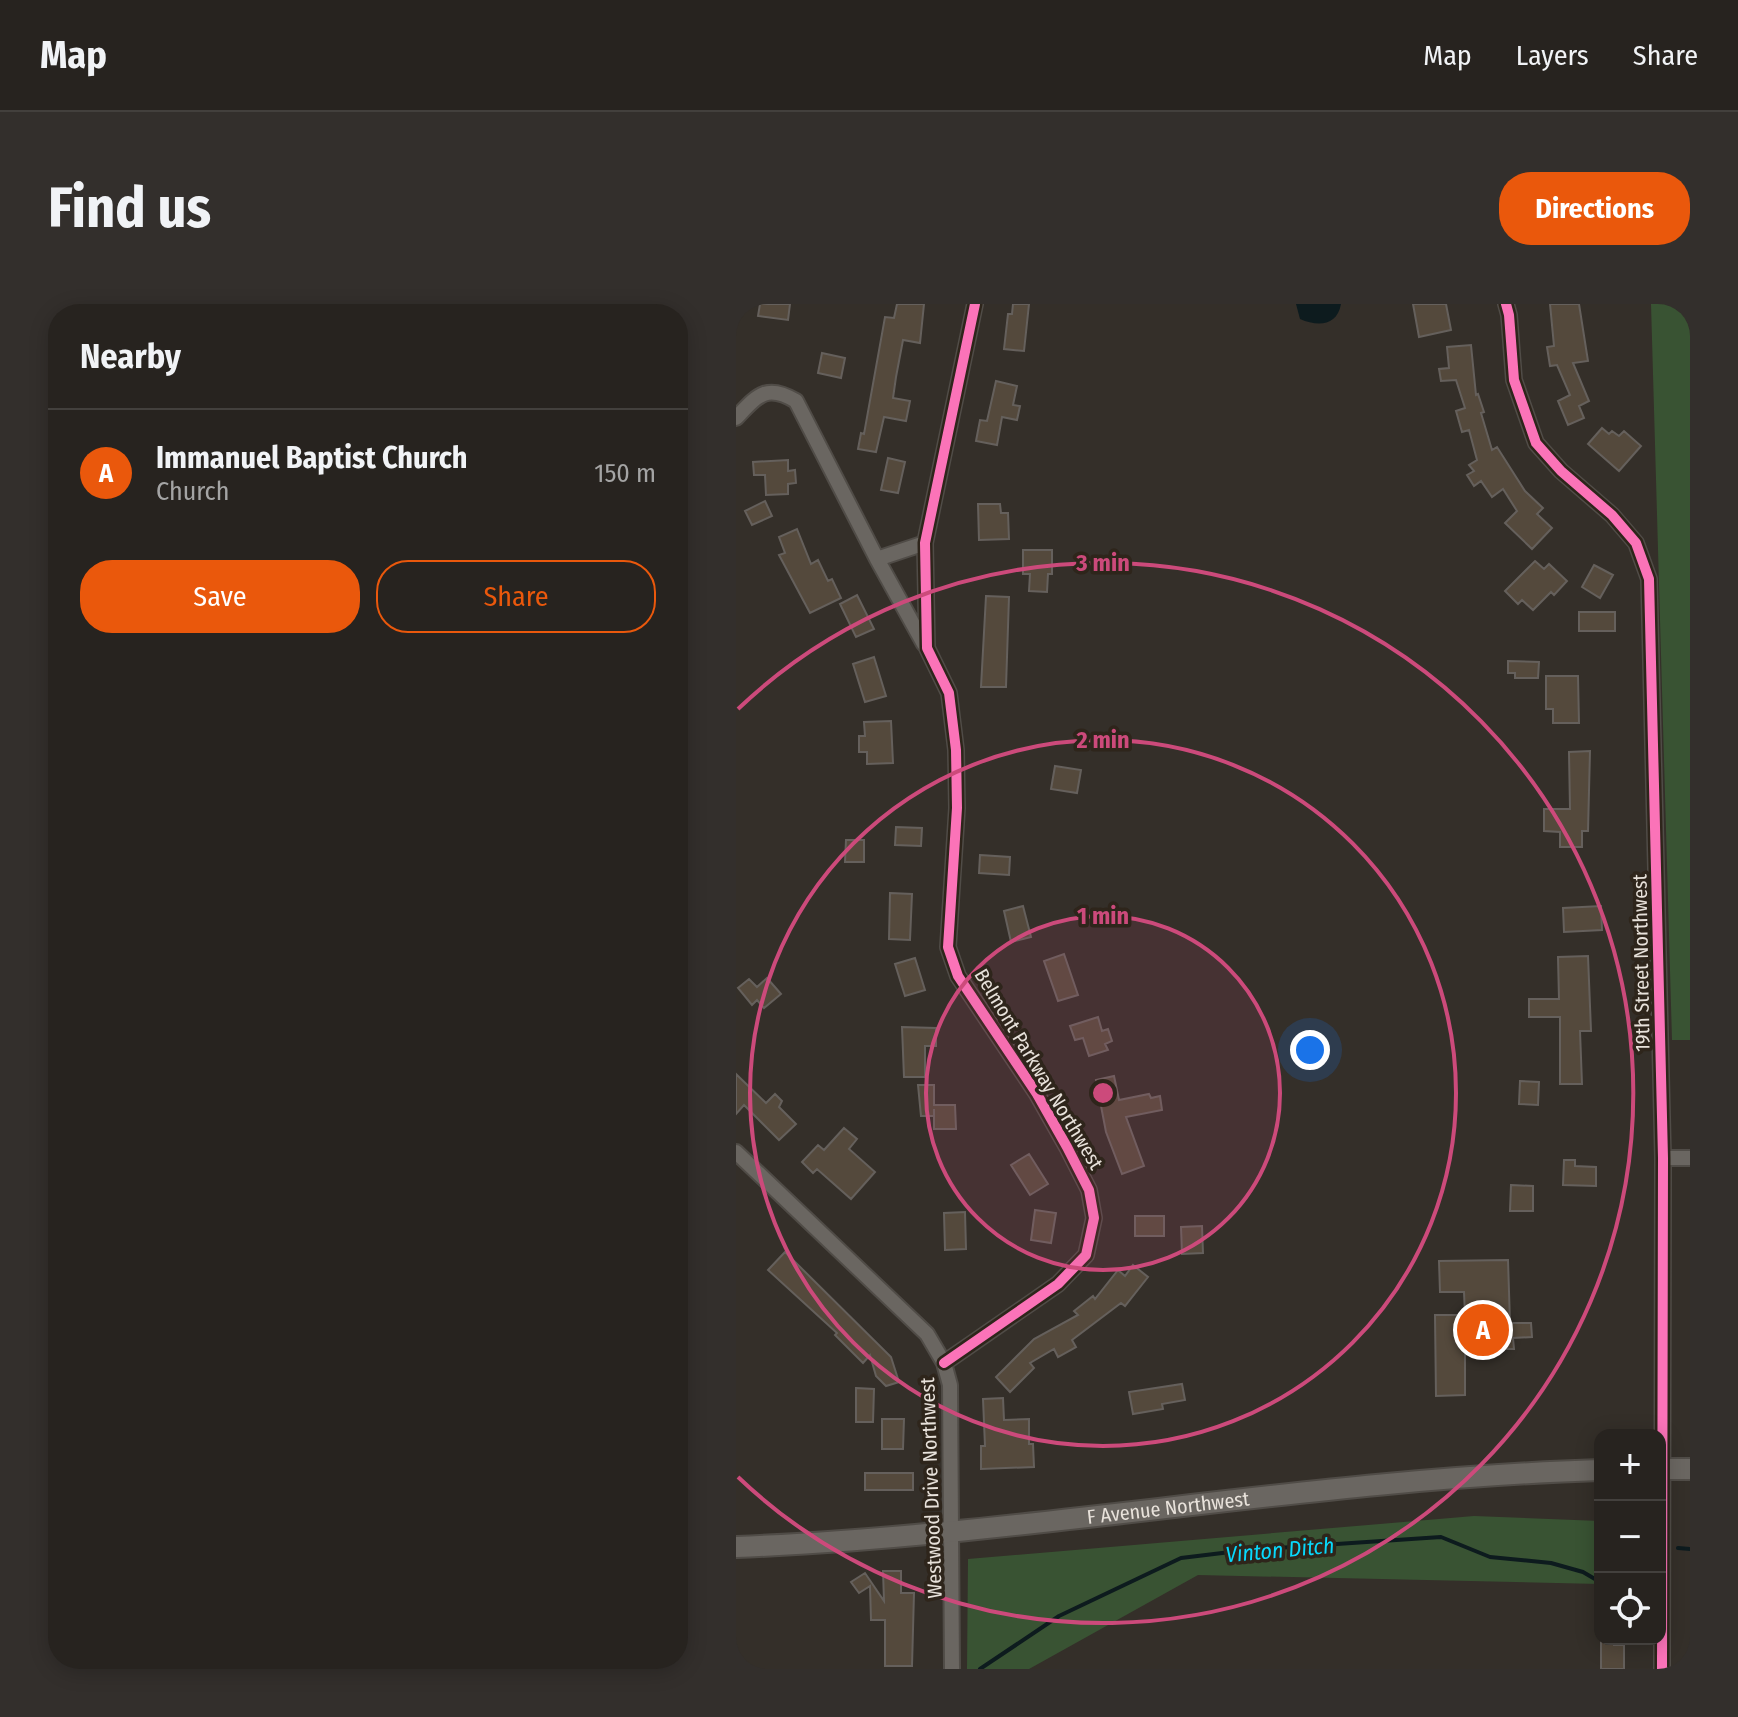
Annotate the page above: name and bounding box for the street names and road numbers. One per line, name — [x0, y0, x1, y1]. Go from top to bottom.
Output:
street label: 19th Street Northwest — [1627, 873, 1655, 1052]
street label: Belmont Parkway Northwest — [969, 964, 1109, 1174]
street label: Westwood Drive Northwest — [915, 1377, 947, 1599]
street label: F Avenue Northwest — [1086, 1486, 1251, 1529]

